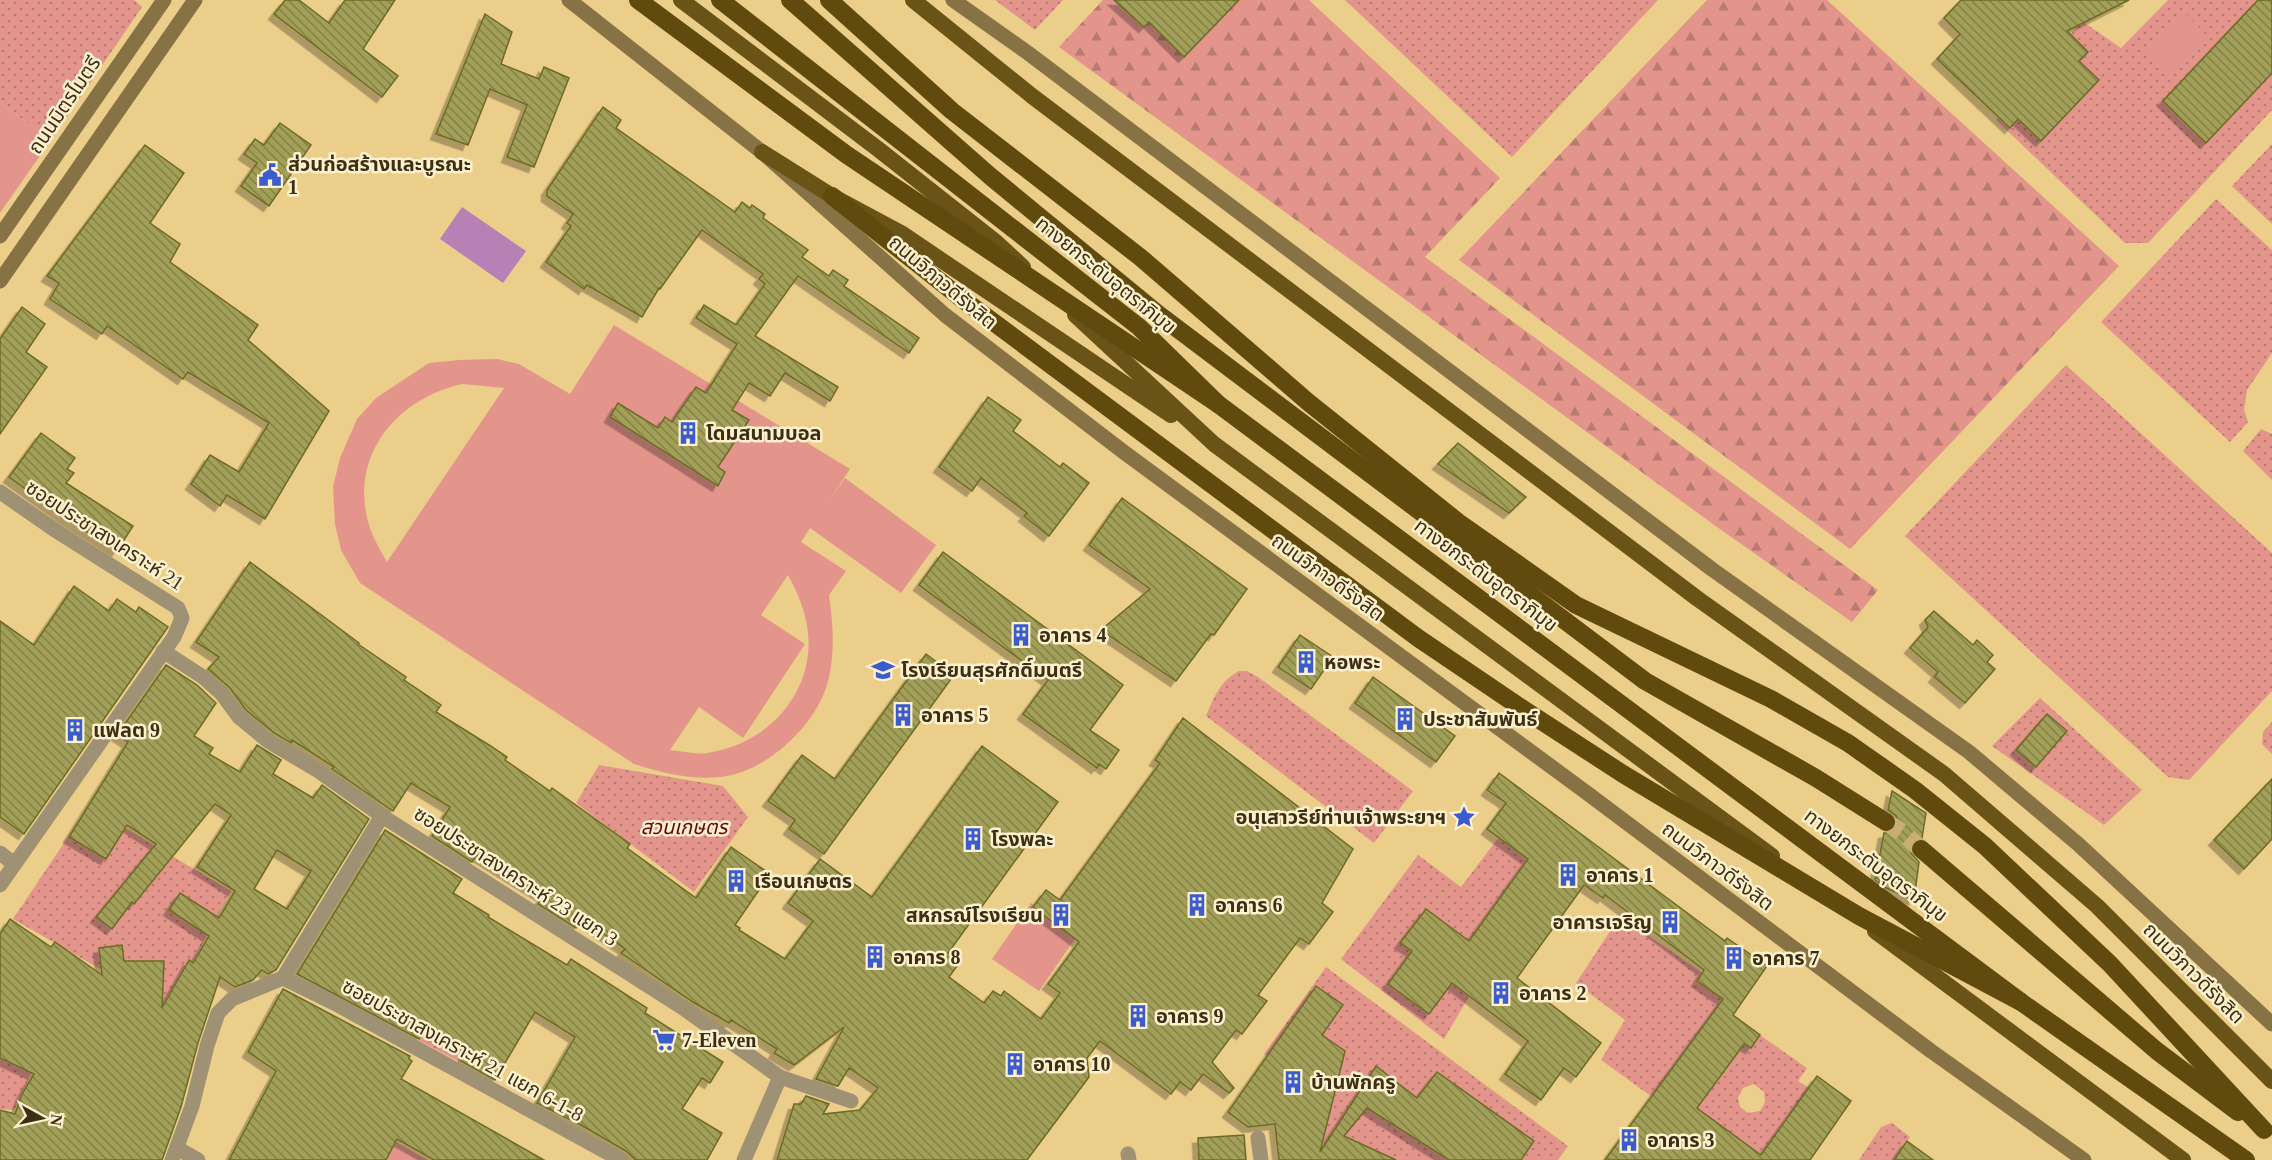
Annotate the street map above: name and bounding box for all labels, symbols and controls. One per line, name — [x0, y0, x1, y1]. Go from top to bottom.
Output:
street label: ถนนมิตรไมตรี — [24, 52, 104, 158]
place label: ส่วนก่อสร้างและบูรณะ 1 — [288, 153, 471, 198]
public building icon: ส่วนก่อสร้างและบูรณะ 1 — [257, 162, 283, 188]
street label: ทางยกระดับอุตราภิมุข — [1031, 212, 1180, 339]
street label: ถนนวิภาวดีรังสิต — [885, 231, 1001, 333]
building icon: โดมสนามบอล — [675, 420, 701, 446]
place label: โดมสนามบอล — [706, 422, 821, 444]
street label: ซอยประชาสงเคราะห์ 21 — [22, 476, 188, 594]
street label: ทางยกระดับอุตราภิมุข — [1410, 514, 1562, 637]
street label: ถนนวิภาวดีรังสิต — [1268, 529, 1388, 625]
building icon: อาคาร 4 — [1008, 622, 1034, 648]
place label: อาคาร 4 — [1039, 624, 1107, 646]
building icon: หอพระ — [1293, 649, 1319, 675]
place label: หอพระ — [1324, 651, 1380, 673]
school or university icon: โรงเรียนสุรศักดิ์มนตรี — [870, 657, 896, 683]
place label: โรงเรียนสุรศักดิ์มนตรี — [901, 657, 1082, 682]
building icon: อาคาร 5 — [890, 702, 916, 728]
place label: อาคาร 5 — [921, 704, 989, 726]
building icon: ประชาสัมพันธ์ — [1392, 706, 1418, 732]
place label: ประชาสัมพันธ์ — [1423, 708, 1538, 730]
building icon: แฟลต 9 — [62, 717, 88, 743]
place label: แฟลต 9 — [93, 719, 160, 741]
street label: ซอยประชาสงเคราะห์ 23 แยก 3 — [410, 802, 622, 950]
place icon: อนุเสาวรีย์ท่านเจ้าพระยาฯ — [1451, 804, 1477, 830]
street label: ทางยกระดับอุตราภิมุข — [1800, 804, 1952, 927]
place label: อนุเสาวรีย์ท่านเจ้าพระยาฯ — [1236, 806, 1446, 829]
park label: สวนเกษตร — [641, 816, 729, 838]
street label: ถนนวิภาวดีรังสิต — [1658, 817, 1778, 915]
building icon: โรงพละ — [960, 826, 986, 852]
place label: โรงพละ — [991, 828, 1053, 850]
building icon: อาคาร 1 — [1555, 862, 1581, 888]
place label: อาคาร 1 — [1586, 864, 1654, 886]
building icon: เรือนเกษตร — [723, 868, 749, 894]
place label: เรือนเกษตร — [754, 870, 852, 892]
building icon: อาคาร 6 — [1184, 892, 1210, 918]
place label: อาคาร 6 — [1215, 894, 1283, 916]
building icon: สหกรณ์โรงเรียน — [1048, 902, 1074, 928]
place label: สหกรณ์โรงเรียน — [906, 904, 1043, 926]
building icon: อาคารเจริญ — [1657, 909, 1683, 935]
place label: อาคารเจริญ — [1553, 911, 1652, 933]
street label: ถนนวิภาวดีรังสิต — [2139, 918, 2249, 1028]
building icon: อาคาร 8 — [862, 944, 888, 970]
building icon: อาคาร 7 — [1721, 945, 1747, 971]
place label: อาคาร 8 — [893, 946, 961, 968]
place label: อาคาร 7 — [1752, 947, 1820, 969]
street label: ซอยประชาสงเคราะห์ 21 แยก 6-1-8 — [339, 975, 587, 1125]
building icon: อาคาร 2 — [1488, 980, 1514, 1006]
place label: อาคาร 2 — [1519, 982, 1587, 1004]
building icon: อาคาร 9 — [1125, 1003, 1151, 1029]
place label: อาคาร 9 — [1156, 1005, 1224, 1027]
supermarket icon: 7-Eleven — [651, 1027, 677, 1053]
place label: 7-Eleven — [682, 1029, 756, 1051]
building icon: อาคาร 10 — [1002, 1051, 1028, 1077]
place label: อาคาร 10 — [1033, 1053, 1111, 1075]
building icon: บ้านพักครู — [1280, 1069, 1306, 1095]
place label: บ้านพักครู — [1311, 1071, 1396, 1094]
north arrow — [12, 1088, 72, 1148]
text: N — [47, 1113, 66, 1127]
building icon: อาคาร 3 — [1616, 1127, 1642, 1153]
place label: อาคาร 3 — [1647, 1129, 1715, 1151]

